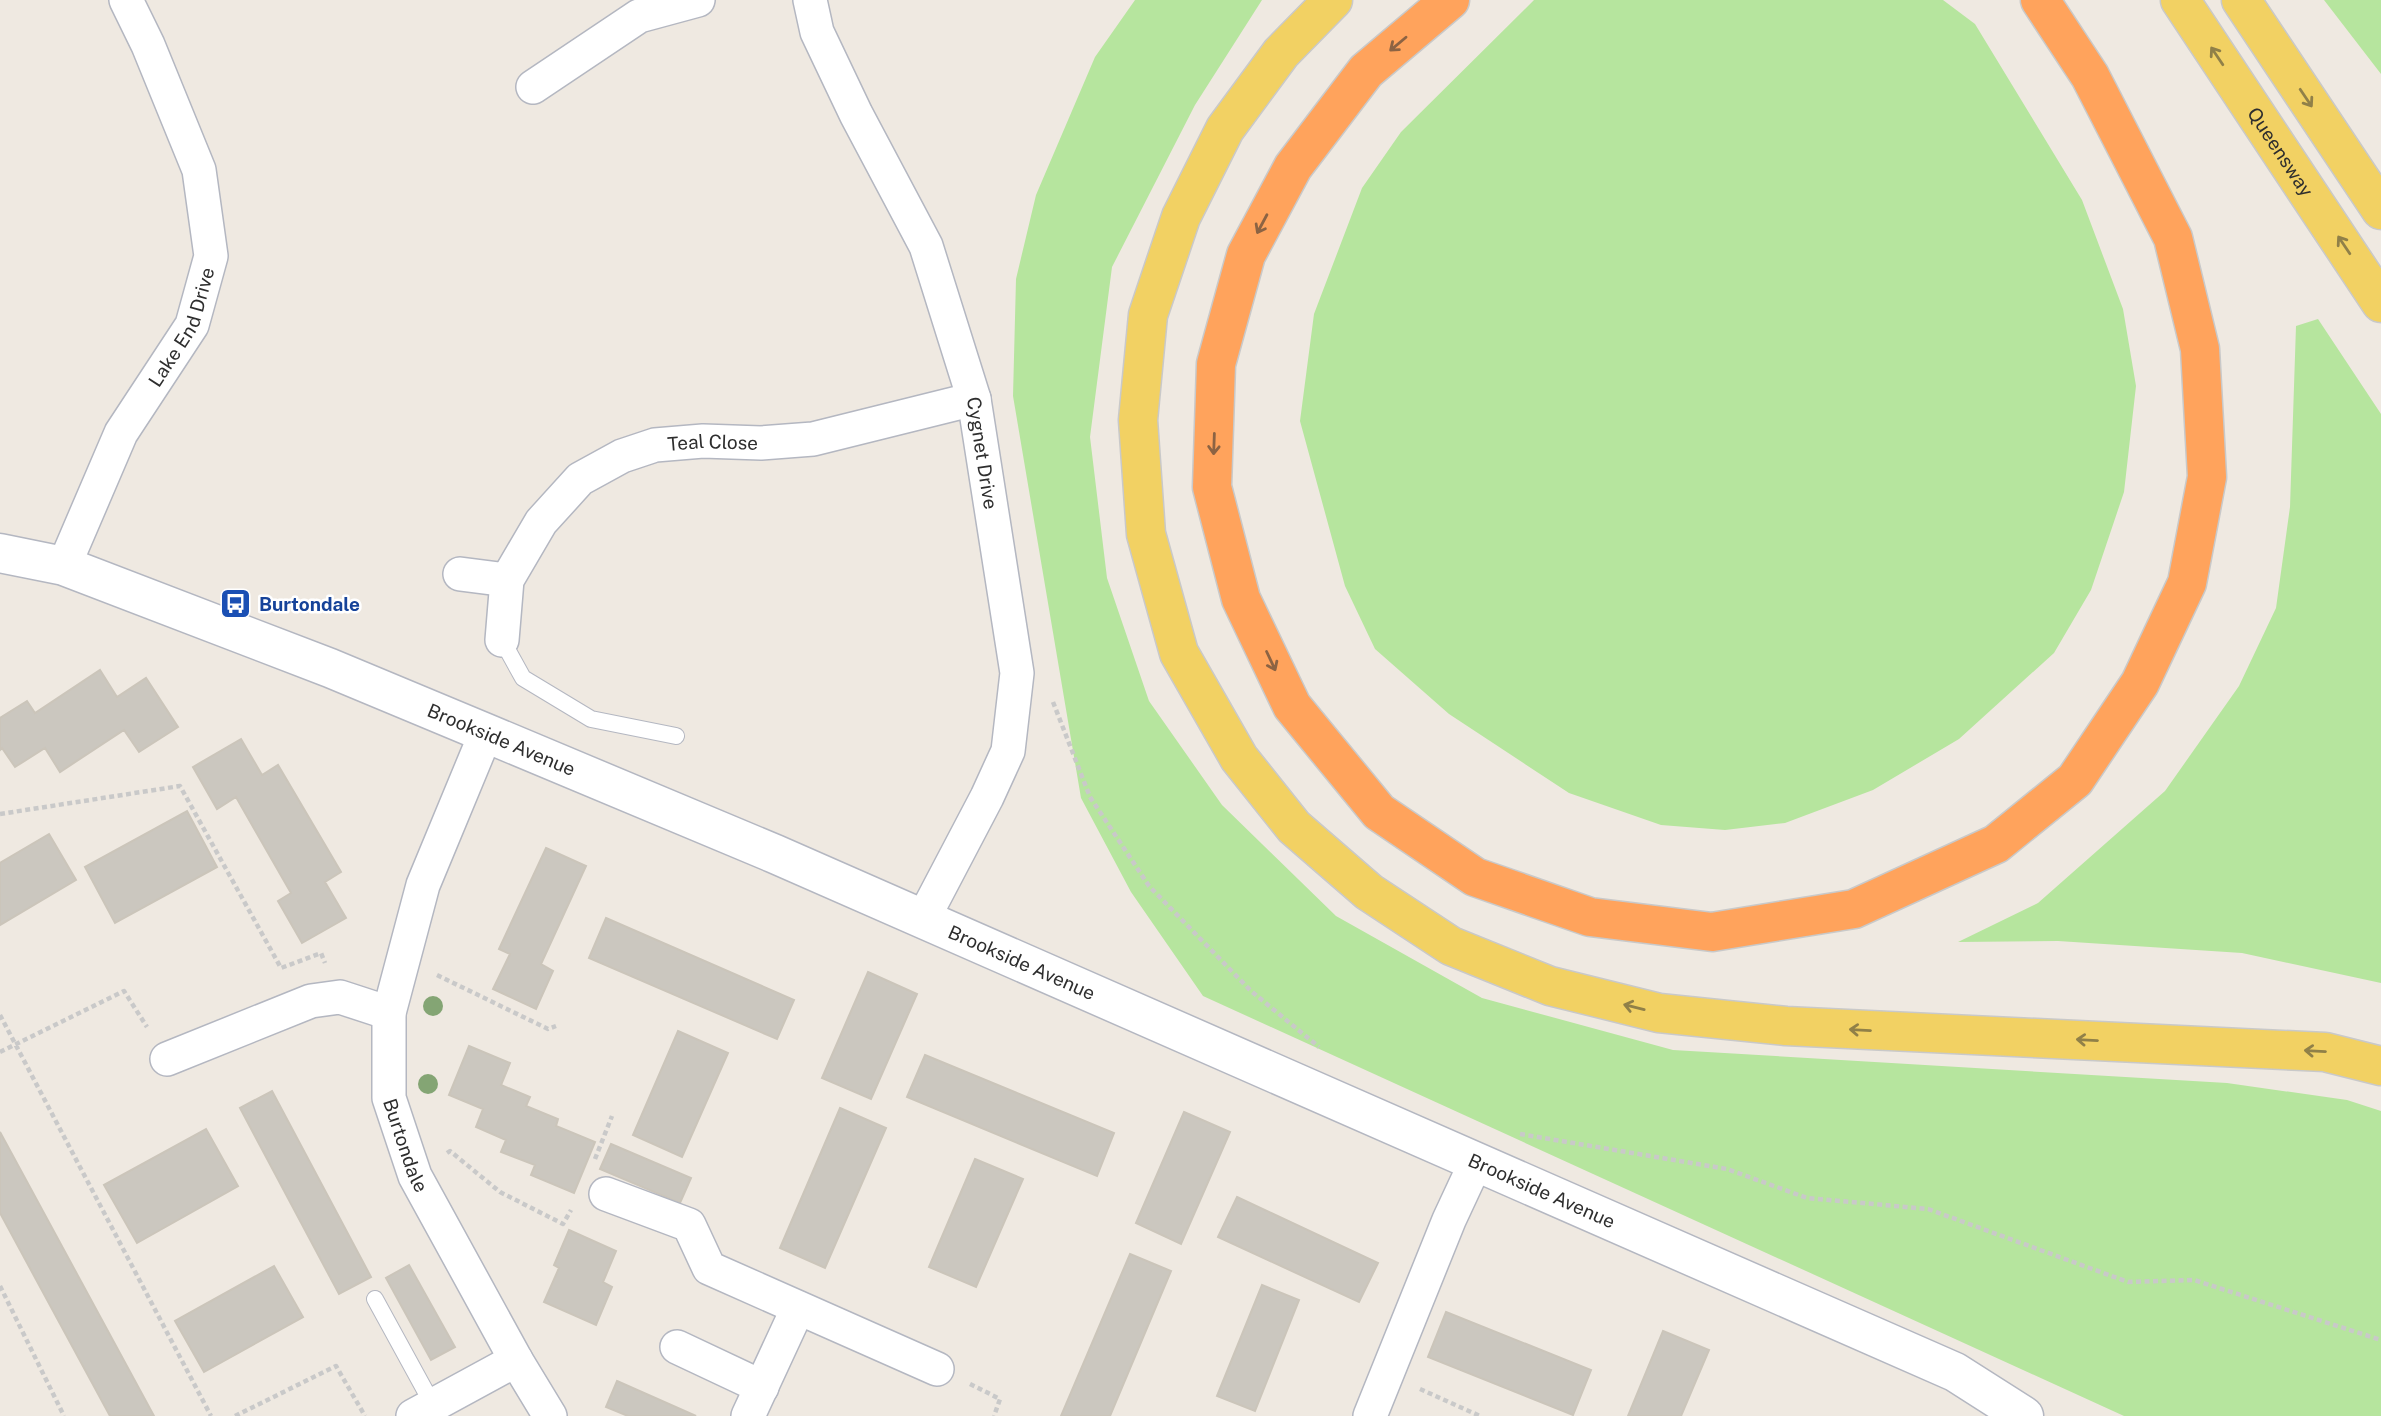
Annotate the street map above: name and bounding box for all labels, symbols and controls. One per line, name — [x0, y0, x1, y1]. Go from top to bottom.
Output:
one-way arrow — [1389, 36, 1407, 52]
one-way arrow — [2210, 47, 2225, 66]
one-way arrow — [2300, 87, 2314, 107]
street label: Queensway — [2243, 103, 2318, 200]
one-way arrow — [1255, 214, 1269, 234]
one-way arrow — [2336, 236, 2350, 256]
street label: Lake End Drive — [144, 265, 218, 391]
street label: Cygnet Drive — [963, 395, 1002, 511]
street label: Teal Close — [666, 430, 759, 455]
one-way arrow — [1207, 432, 1220, 455]
bus stop icon: Burtondale — [219, 587, 253, 621]
place label: Burtondale — [259, 593, 360, 615]
one-way arrow — [1264, 650, 1278, 671]
street label: Brookside Avenue — [424, 699, 579, 780]
street label: Brookside Avenue — [945, 920, 1099, 1004]
one-way arrow — [1623, 999, 1646, 1013]
one-way arrow — [1849, 1023, 1872, 1036]
one-way arrow — [2077, 1033, 2099, 1046]
one-way arrow — [2304, 1044, 2326, 1057]
street label: Burtondale — [379, 1096, 433, 1196]
street label: Brookside Avenue — [1465, 1149, 1619, 1233]

